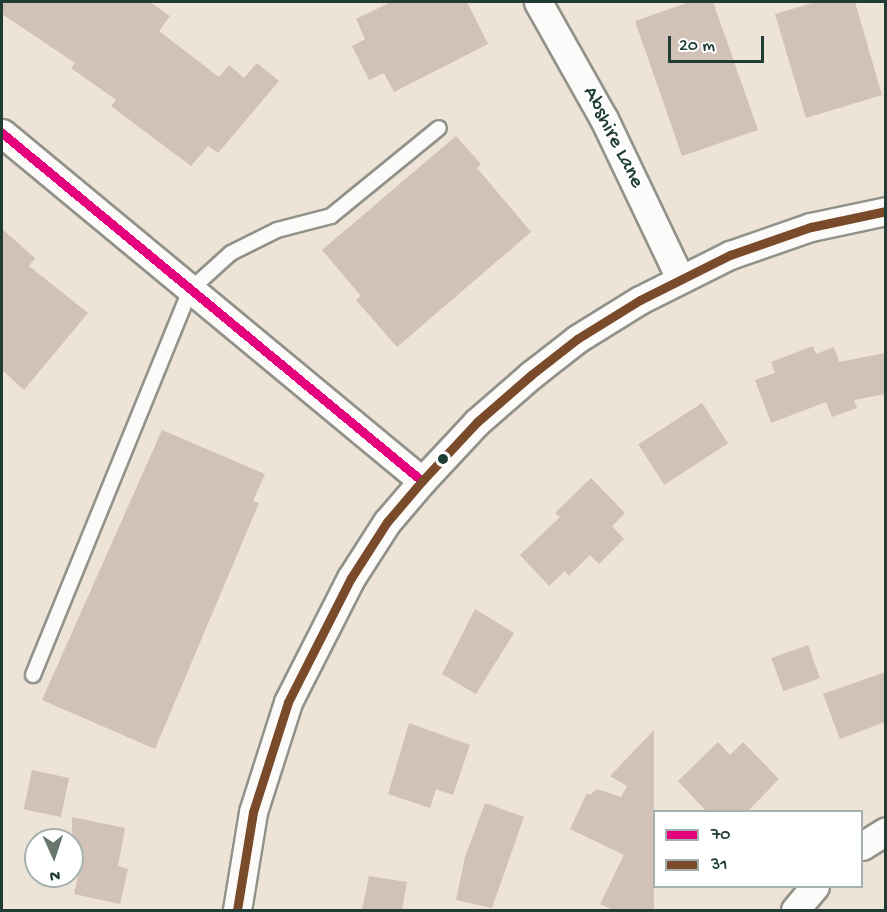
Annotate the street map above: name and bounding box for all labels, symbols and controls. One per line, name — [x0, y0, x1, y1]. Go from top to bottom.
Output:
scale bar — [671, 24, 767, 62]
text: 20 m — [679, 36, 715, 57]
street label: Abshire Lane — [576, 83, 648, 193]
unlabelled marker — [437, 453, 449, 465]
legend — [653, 810, 863, 888]
text: 70 — [711, 825, 731, 846]
north arrow — [24, 828, 84, 888]
text: 31 — [711, 855, 728, 876]
text: N — [49, 865, 61, 884]

